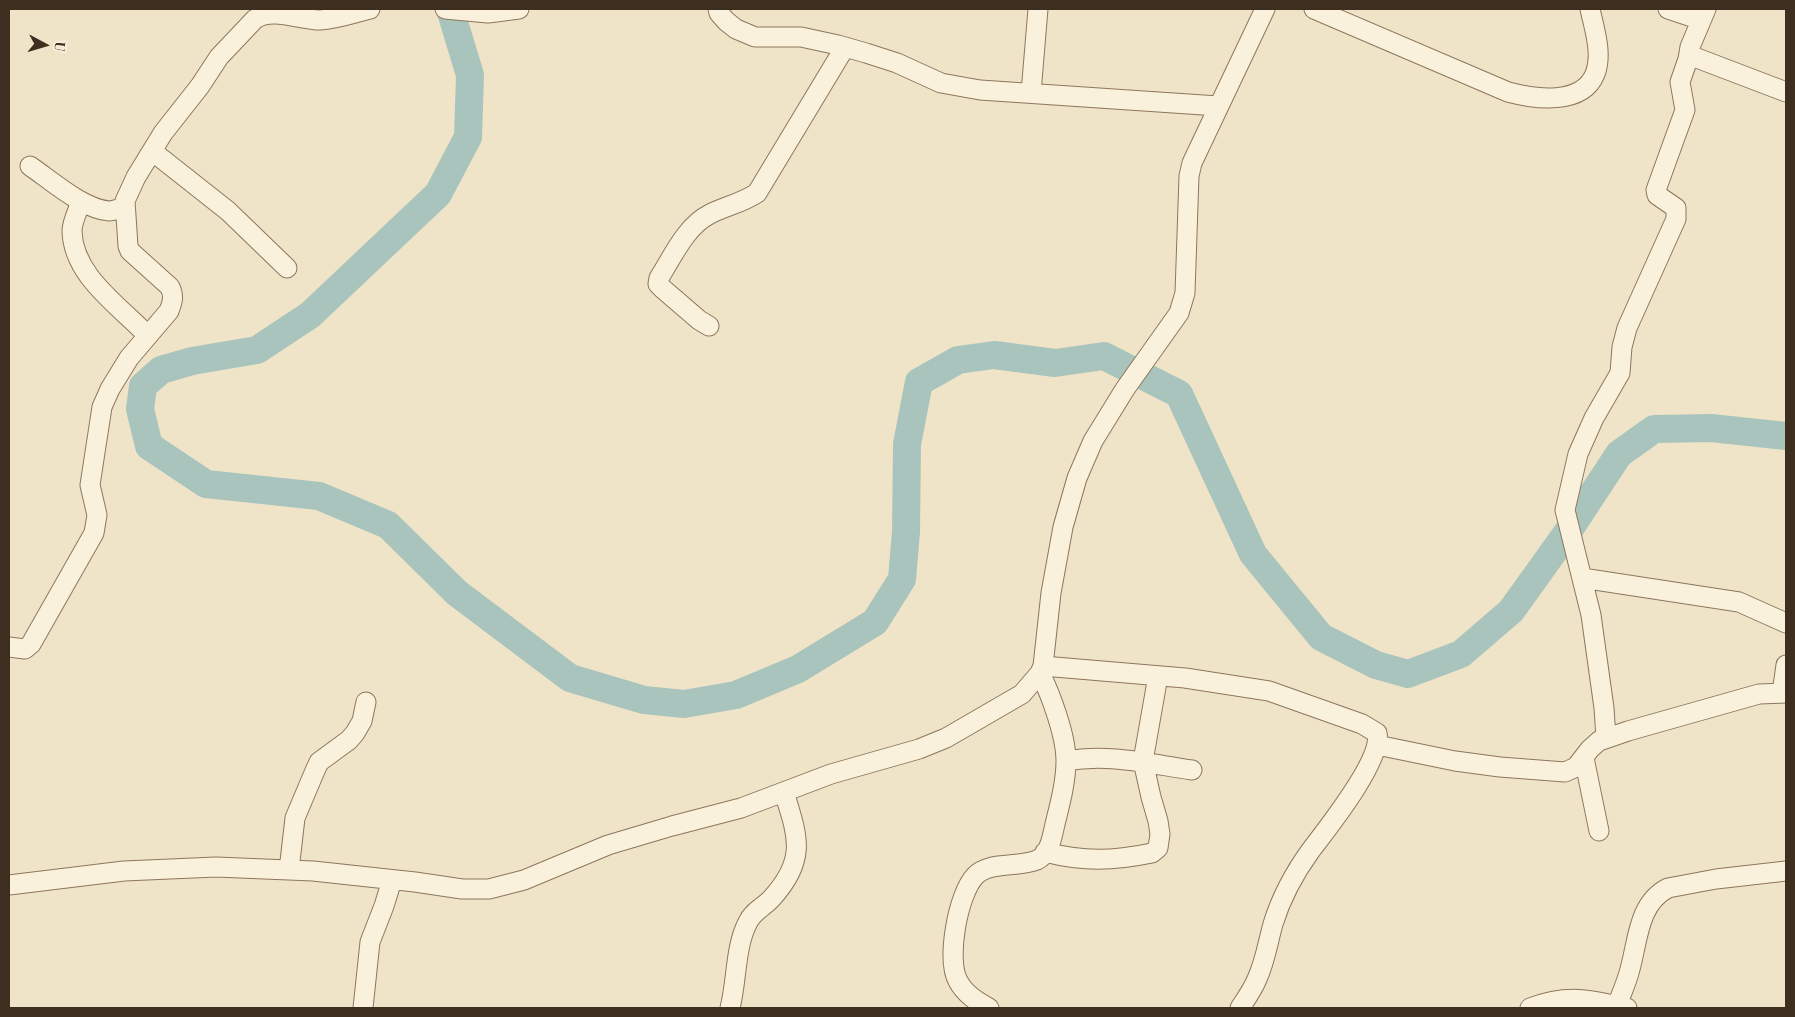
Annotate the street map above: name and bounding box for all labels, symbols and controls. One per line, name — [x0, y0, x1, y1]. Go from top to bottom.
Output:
north arrow — [20, 20, 70, 70]
text: U — [50, 41, 70, 52]

